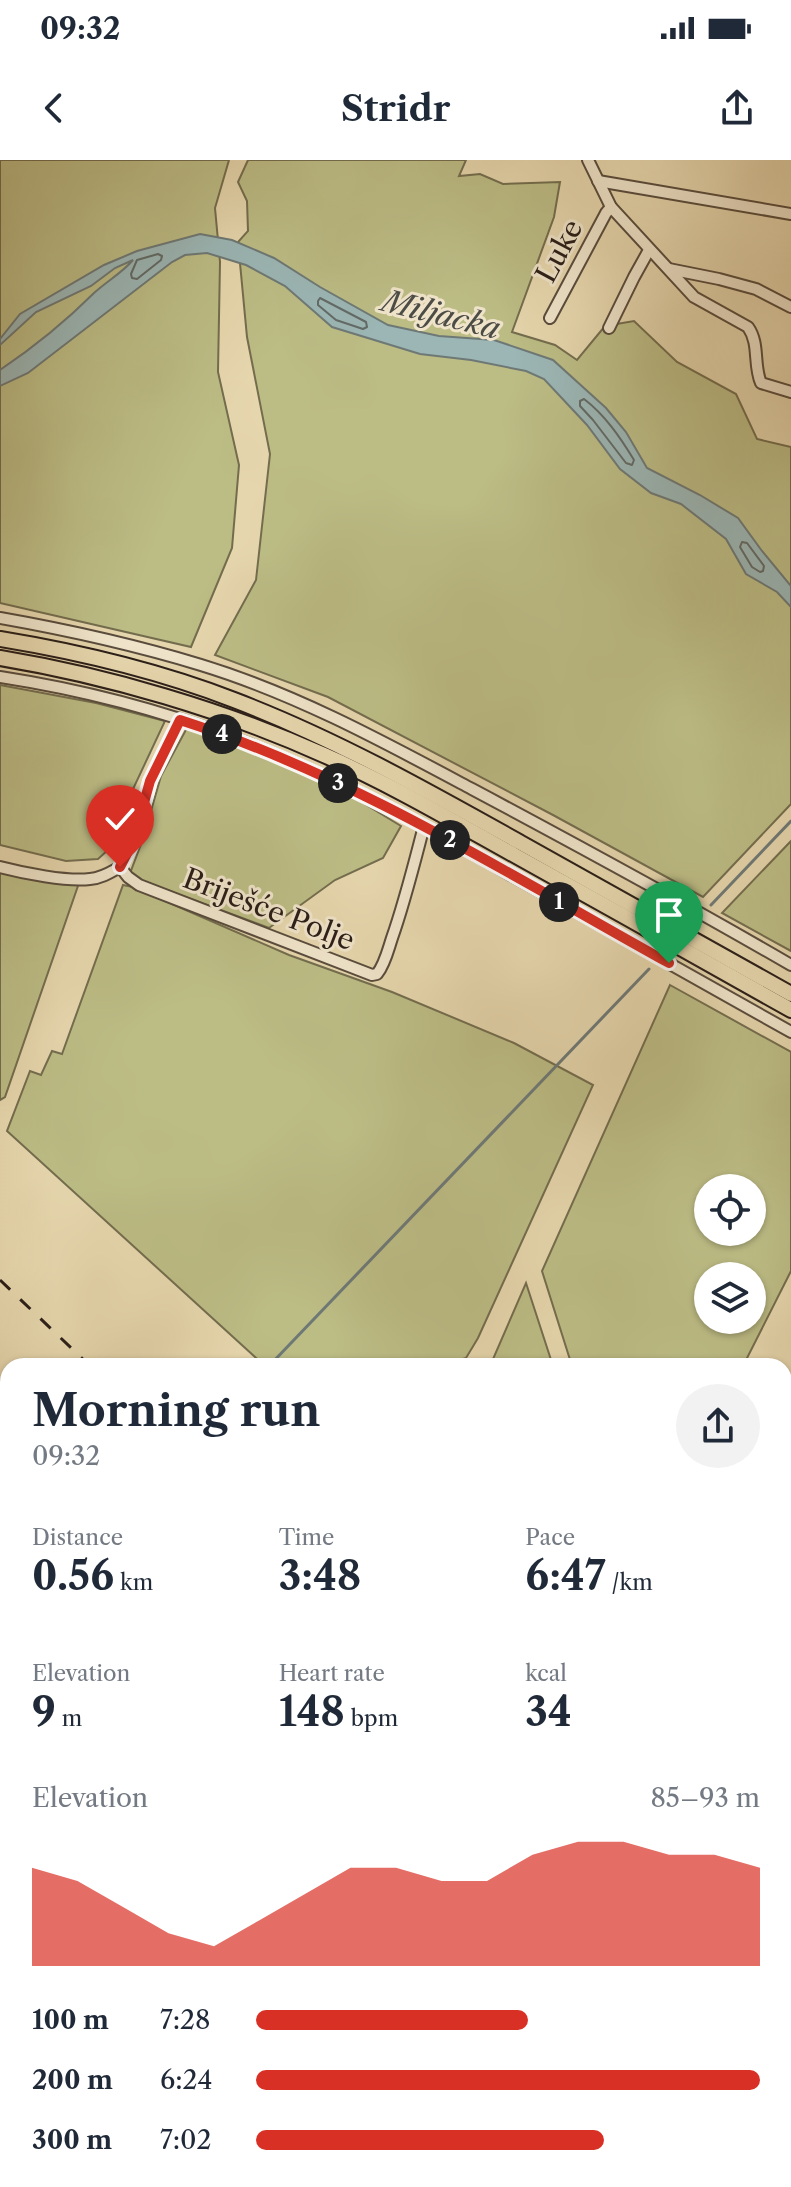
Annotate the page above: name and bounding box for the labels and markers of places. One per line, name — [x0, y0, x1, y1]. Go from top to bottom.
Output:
pin: 4 — [202, 714, 242, 754]
pin: 3 — [318, 763, 358, 803]
pin — [86, 785, 154, 867]
pin: 2 — [430, 820, 470, 860]
pin — [635, 881, 703, 963]
pin: 1 — [539, 882, 579, 922]

